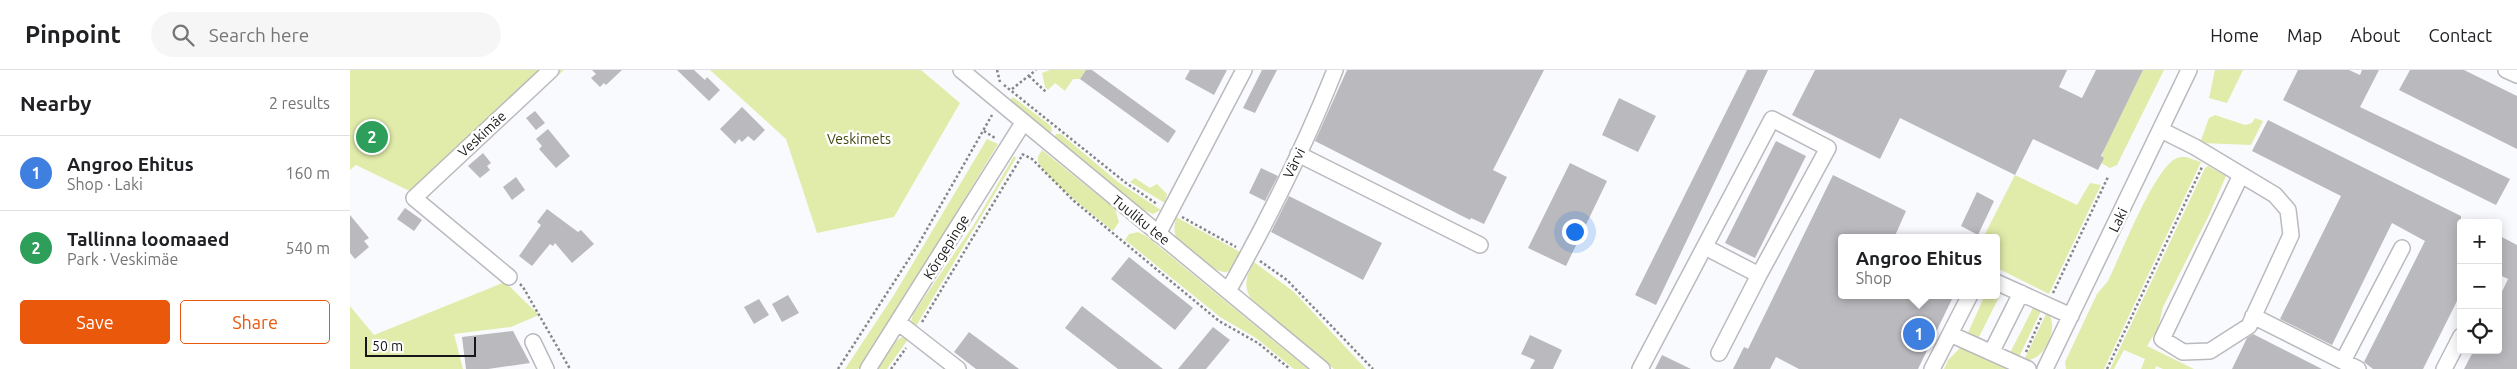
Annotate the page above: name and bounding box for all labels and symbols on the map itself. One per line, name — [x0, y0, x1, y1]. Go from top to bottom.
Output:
street label: Veskimäe — [455, 108, 509, 160]
pin: 2 — [356, 118, 388, 156]
park label: Veskimets — [827, 131, 891, 147]
street label: Värvi — [1280, 145, 1308, 181]
street label: Tuuliku tee — [1109, 192, 1173, 248]
street label: Laki — [2105, 205, 2131, 235]
street label: Kõrgepinge — [920, 212, 972, 282]
your location — [1562, 219, 1588, 245]
pin: 1 — [1903, 315, 1935, 353]
scale bar — [365, 334, 476, 357]

